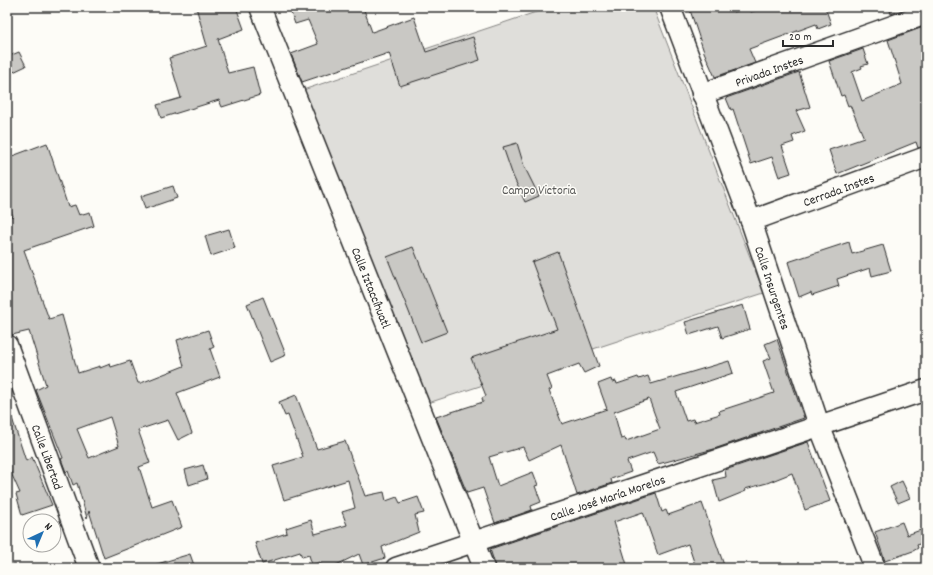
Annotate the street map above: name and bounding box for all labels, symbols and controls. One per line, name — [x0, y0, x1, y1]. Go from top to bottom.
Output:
scale bar — [783, 22, 833, 48]
text: 20 m — [789, 29, 812, 46]
street label: Privada Instes — [733, 52, 807, 93]
street label: Cerrada Instes — [801, 170, 878, 213]
park label: Campo Victoria — [502, 182, 577, 201]
street label: Calle Insurgentes — [748, 244, 794, 333]
street label: Calle Iztaccíhuatl — [345, 245, 394, 332]
street label: Calle Libertad — [25, 422, 66, 493]
street label: Calle José María Morelos — [548, 471, 668, 528]
north arrow — [22, 513, 62, 553]
text: N — [40, 520, 55, 535]

